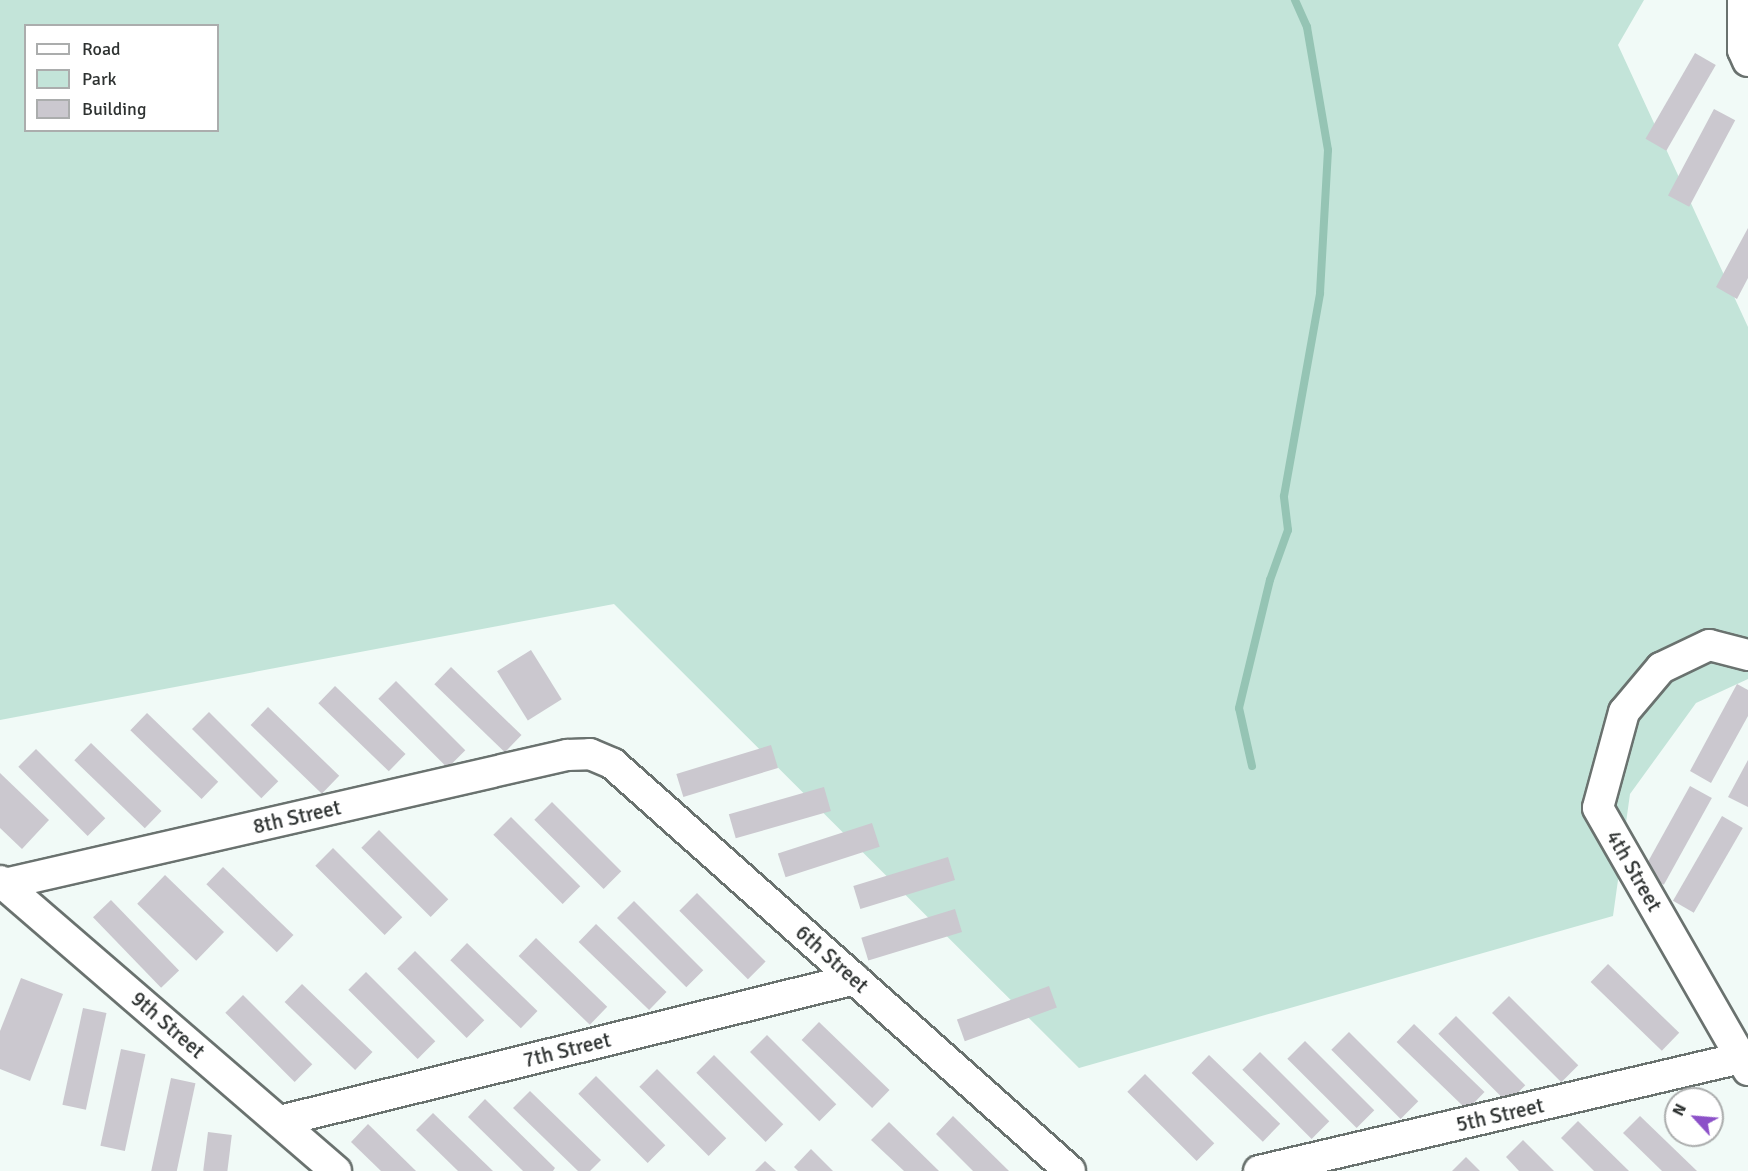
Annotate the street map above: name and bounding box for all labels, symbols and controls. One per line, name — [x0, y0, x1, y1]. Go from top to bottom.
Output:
legend — [24, 24, 219, 132]
text: Road — [82, 38, 121, 60]
text: Park — [82, 68, 117, 90]
text: Building — [82, 98, 146, 120]
street label: 8th Street — [251, 795, 343, 839]
street label: 4th Street — [1601, 826, 1667, 916]
street label: 6th Street — [790, 920, 874, 998]
street label: 9th Street — [126, 986, 210, 1064]
street label: 7th Street — [521, 1027, 613, 1073]
north arrow — [1664, 1087, 1724, 1147]
street label: 5th Street — [1454, 1093, 1546, 1137]
text: N — [1668, 1101, 1691, 1119]

